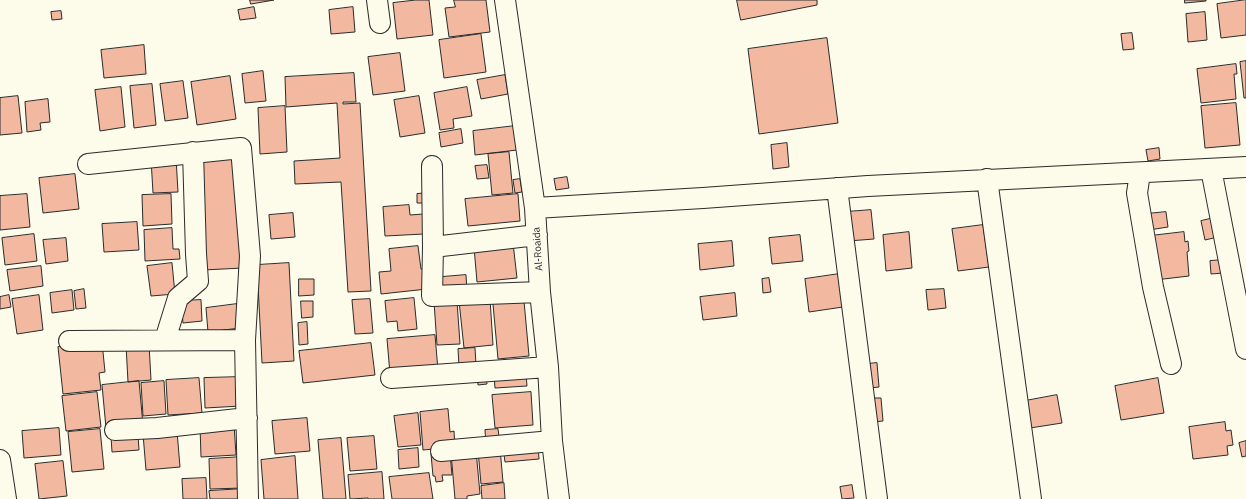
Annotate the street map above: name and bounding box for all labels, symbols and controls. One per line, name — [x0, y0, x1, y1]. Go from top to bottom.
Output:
street label: Al-Roaida — [530, 227, 546, 271]

